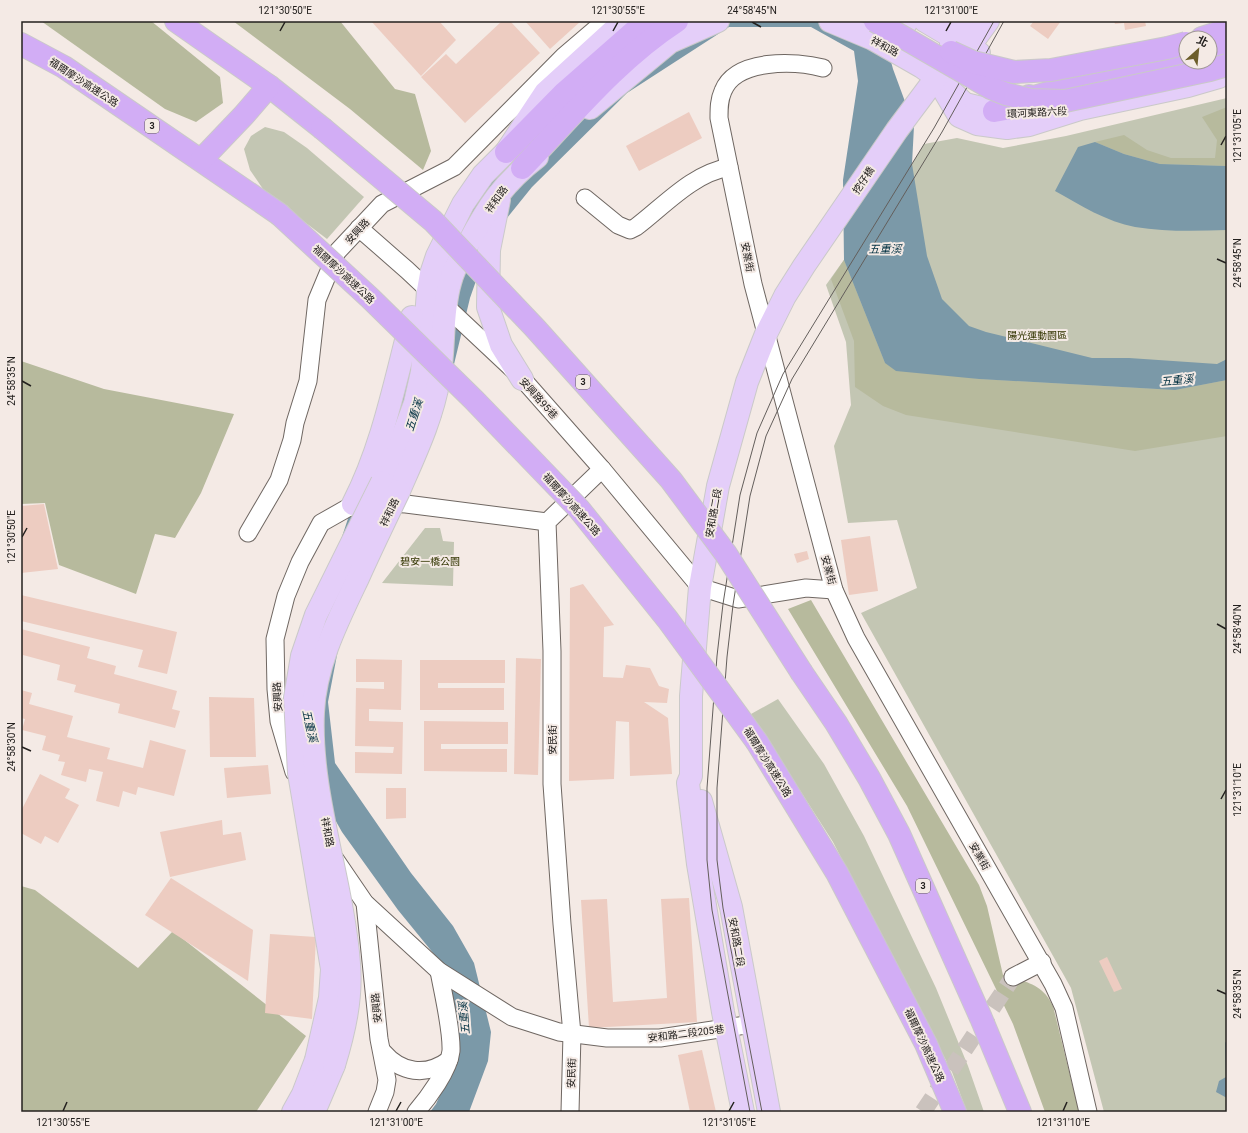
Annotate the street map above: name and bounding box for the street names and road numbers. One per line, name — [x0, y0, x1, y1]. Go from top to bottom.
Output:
street label: 祥和路 — [869, 35, 901, 58]
street label: 福爾摩沙高速公路 — [47, 56, 120, 109]
street label: 環河東路六段 — [1007, 105, 1067, 120]
road number: 3 — [145, 119, 159, 133]
street label: 挖仔橋 — [850, 165, 876, 196]
street label: 祥和路 — [483, 184, 510, 215]
street label: 安興路 — [343, 217, 372, 246]
street label: 安業街 — [739, 241, 756, 273]
street label: 福爾摩沙高速公路 — [311, 243, 377, 306]
road number: 3 — [576, 375, 590, 389]
street label: 安興路95巷 — [517, 376, 560, 421]
street label: 福爾摩沙高速公路 — [541, 471, 602, 538]
street label: 安和路二段 — [704, 488, 723, 539]
street label: 祥和路 — [378, 496, 401, 528]
street label: 安業街 — [819, 554, 838, 586]
street label: 安興路 — [271, 682, 284, 712]
street label: 安民街 — [547, 725, 558, 755]
street label: 福爾摩沙高速公路 — [742, 725, 793, 799]
street label: 祥和路 — [319, 816, 336, 848]
street label: 安業街 — [967, 841, 992, 872]
road number: 3 — [916, 879, 930, 893]
street label: 安和路二段 — [727, 917, 746, 968]
street label: 安興路 — [369, 992, 384, 1023]
street label: 福爾摩沙高速公路 — [903, 1007, 946, 1084]
street label: 安和路二段205巷 — [647, 1023, 725, 1044]
street label: 安民街 — [565, 1058, 578, 1088]

